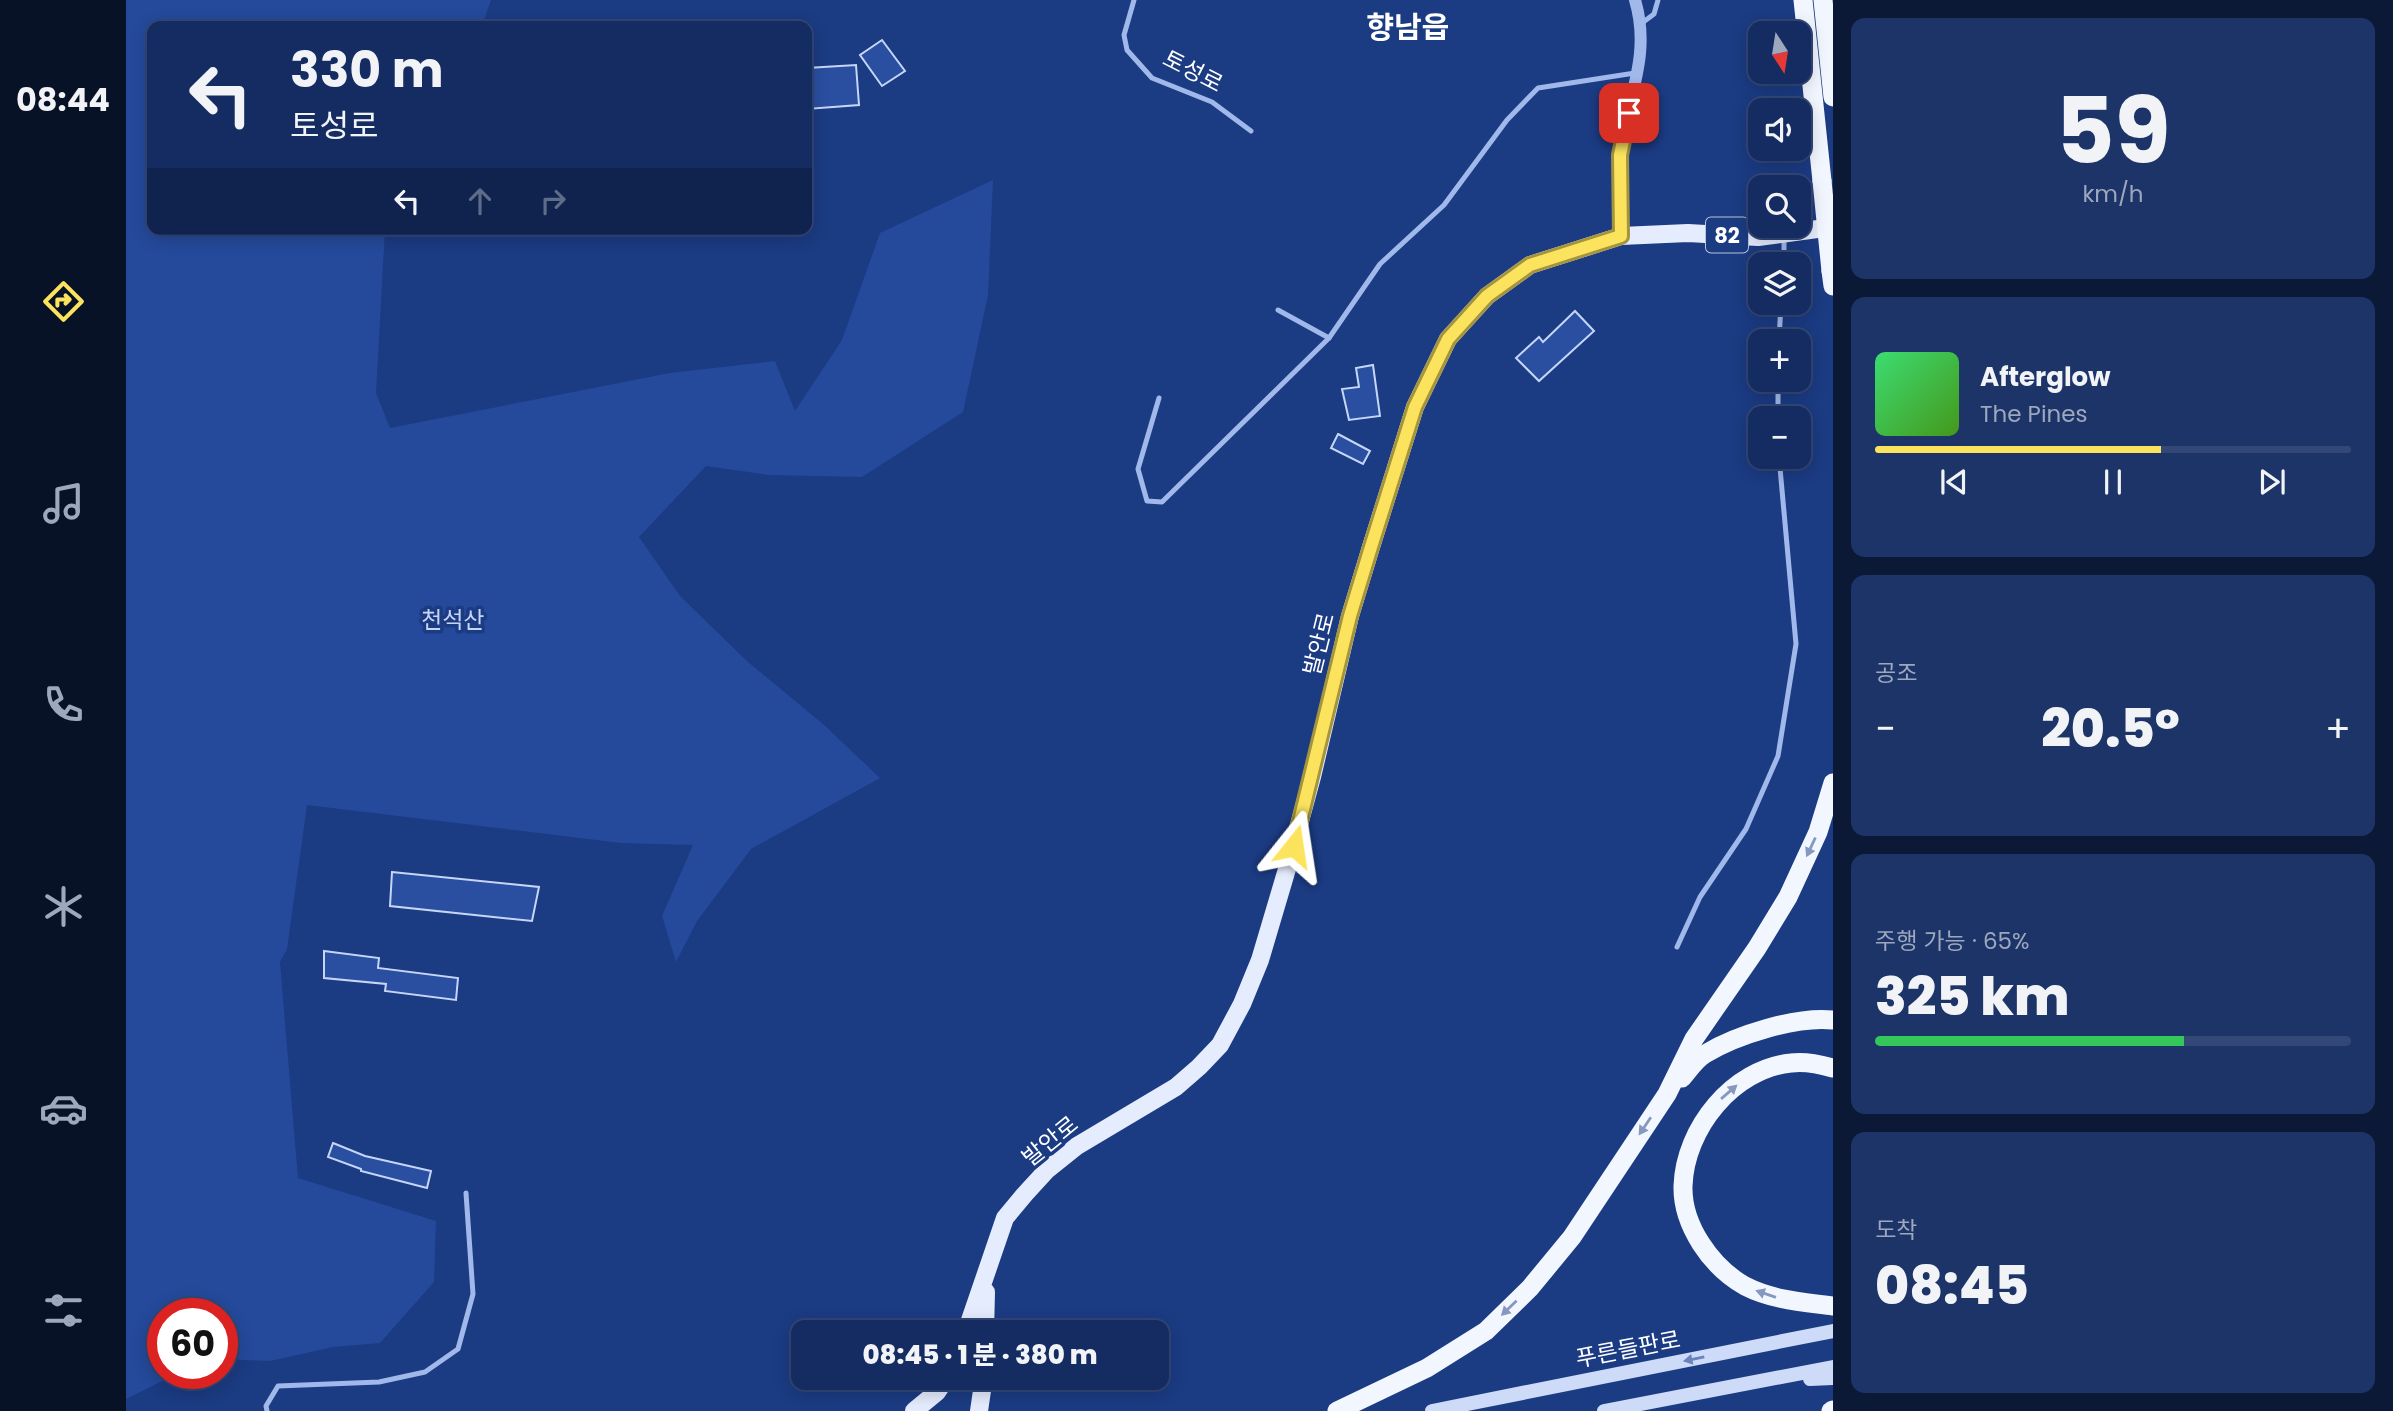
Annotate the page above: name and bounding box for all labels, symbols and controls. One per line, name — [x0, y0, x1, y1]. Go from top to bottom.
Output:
district label: 향남읍 — [1367, 6, 1449, 49]
north arrow — [1748, 21, 1811, 84]
map controls — [1748, 21, 1811, 469]
text: 330 m — [290, 36, 444, 104]
street label: 토성로 — [1157, 42, 1229, 100]
icon: left — [175, 49, 266, 140]
text: 59 — [2055, 67, 2171, 195]
text: 08:44 — [16, 77, 110, 122]
pin — [1599, 83, 1659, 143]
icon: arrive — [1610, 94, 1648, 132]
button: sound — [1748, 98, 1811, 161]
text: 토성로 — [290, 103, 378, 148]
button: search — [1748, 175, 1811, 238]
text: km/h — [2082, 178, 2144, 210]
icon: left — [388, 182, 426, 220]
icon: ahead — [461, 182, 499, 220]
icon: right — [534, 182, 572, 220]
road number: 82 — [1706, 218, 1748, 252]
button: layers — [1748, 252, 1811, 315]
icon: directions — [39, 277, 88, 326]
button: + — [1748, 329, 1811, 392]
text: Afterglow — [1980, 359, 2111, 395]
text: The Pines — [1980, 398, 2088, 430]
button: − — [1748, 406, 1811, 469]
icon: previous — [1935, 463, 1973, 501]
icon: pause — [2094, 463, 2132, 501]
icon: next — [2253, 463, 2291, 501]
icon: music — [39, 479, 88, 528]
park label: 천석산 — [421, 604, 485, 636]
street label: 발안로 — [1296, 609, 1342, 679]
text: 공조 — [1875, 657, 1917, 689]
icon: phone — [39, 680, 88, 729]
text: 20.5° — [2041, 692, 2180, 765]
text: − — [1875, 702, 1896, 755]
text: + — [2325, 702, 2351, 755]
position arrow — [1257, 809, 1331, 883]
one-way arrow — [1805, 837, 1817, 857]
icon: climate — [39, 882, 88, 931]
text: 주행 가능 · 65% — [1875, 925, 2029, 957]
text: 325 km — [1875, 960, 2069, 1033]
icon: car — [39, 1084, 88, 1133]
one-way arrow — [1720, 1085, 1738, 1100]
street label: 발안로 — [1015, 1109, 1085, 1173]
one-way arrow — [1639, 1117, 1652, 1136]
text: 도착 — [1875, 1214, 1917, 1246]
text: 08:45 — [1875, 1249, 2029, 1322]
icon: filters — [39, 1286, 88, 1335]
one-way arrow — [1756, 1288, 1777, 1299]
speed limit sign: 60 — [147, 1298, 238, 1389]
one-way arrow — [1501, 1300, 1517, 1316]
street label: 푸른들판로 — [1573, 1323, 1683, 1375]
text: 08:45 · 1 분 · 380 m — [862, 1337, 1098, 1373]
one-way arrow — [1683, 1354, 1705, 1365]

